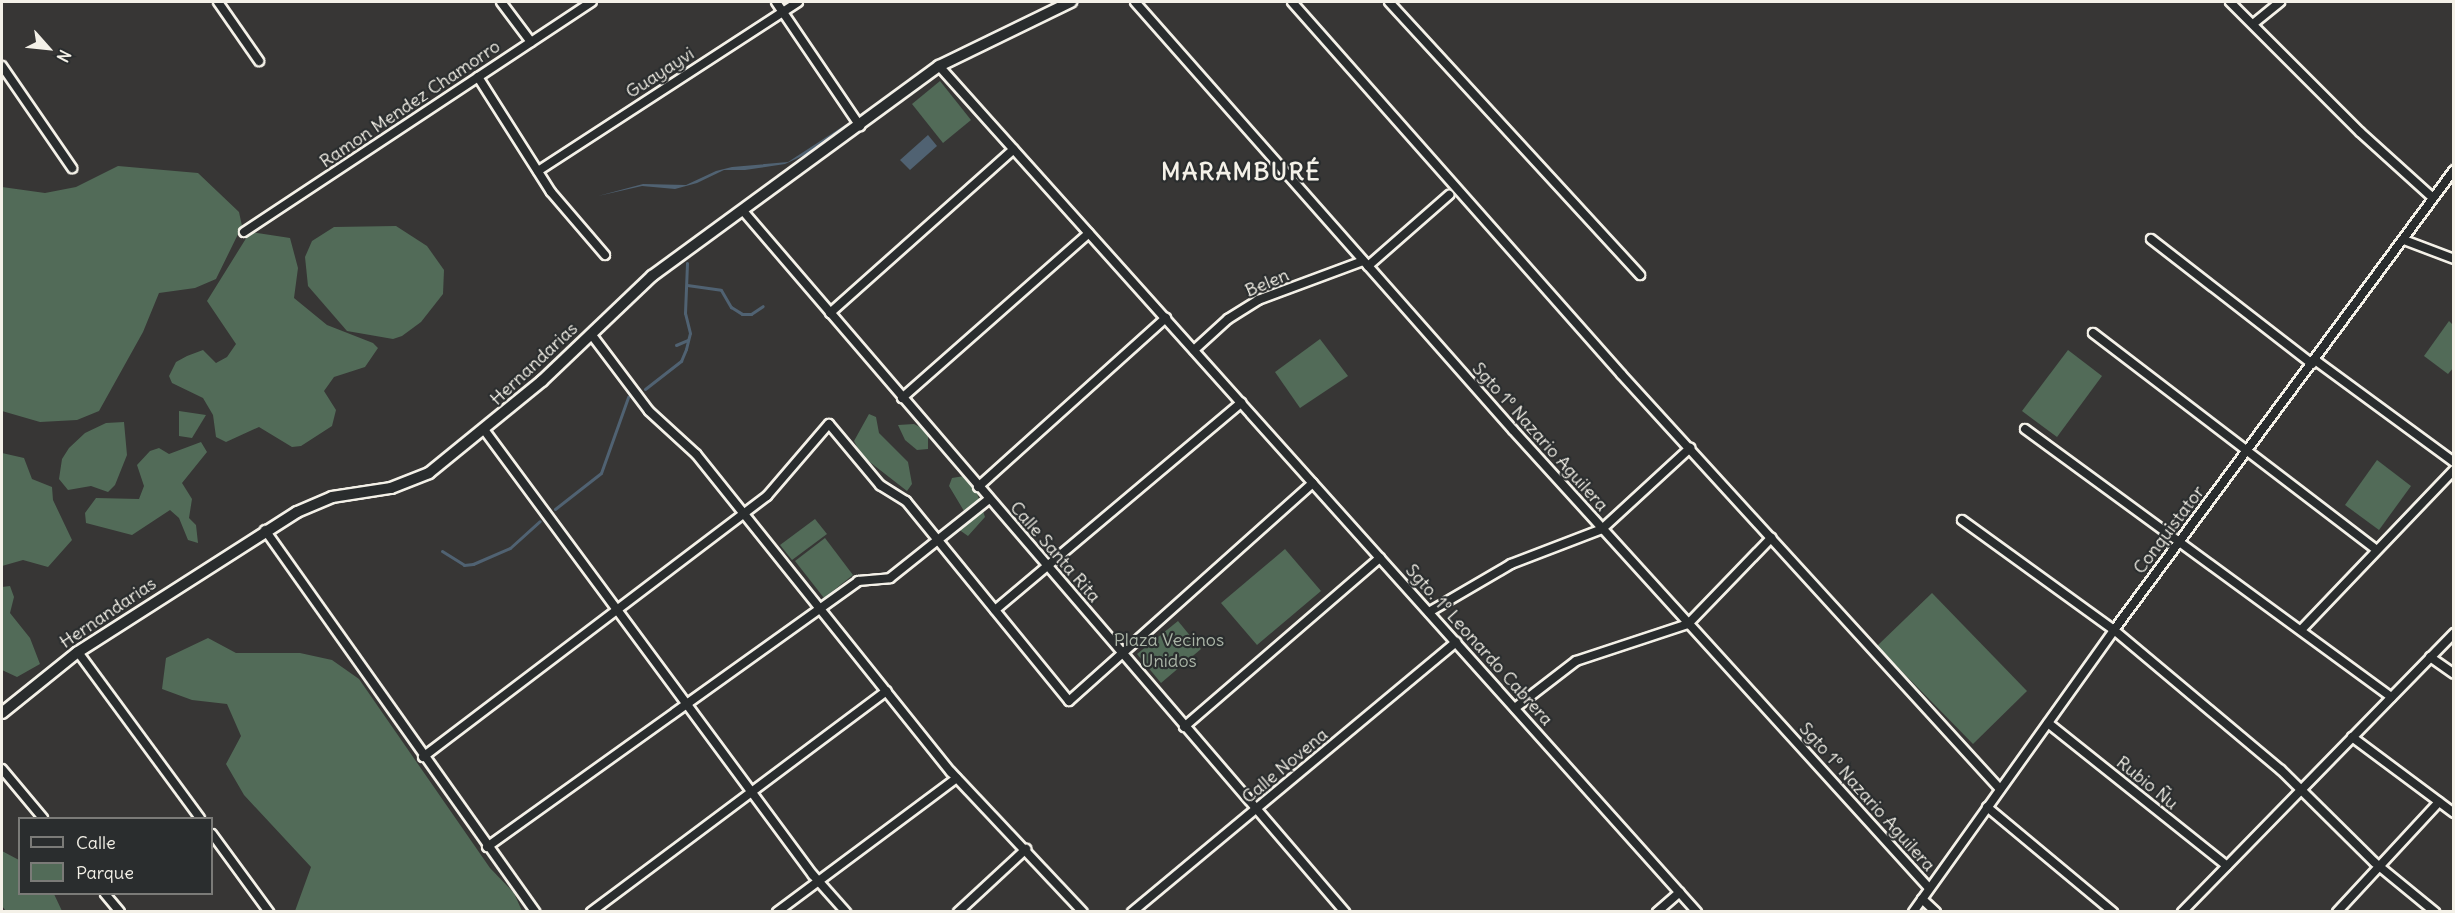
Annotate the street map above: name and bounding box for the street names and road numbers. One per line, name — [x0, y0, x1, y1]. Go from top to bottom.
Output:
street label: Ramon Mendez Chamorro — [316, 35, 504, 173]
street label: Guayayvi — [622, 43, 698, 103]
street label: Belen — [1242, 264, 1292, 302]
street label: Hernandarias — [486, 318, 582, 410]
street label: Sgto 1º Nazario Aguilera — [1467, 358, 1613, 516]
street label: Conquistator — [2129, 482, 2209, 578]
street label: Calle Santa Rita — [1005, 497, 1105, 607]
street label: Sgto. 1º Leonardo Cabrera — [1401, 560, 1557, 730]
street label: Hernandarias — [56, 573, 160, 653]
street label: Sgto 1º Nazario Aguilera — [1794, 718, 1940, 876]
street label: Calle Novena — [1238, 724, 1332, 808]
street label: Rubio Ñu — [2112, 752, 2182, 814]

